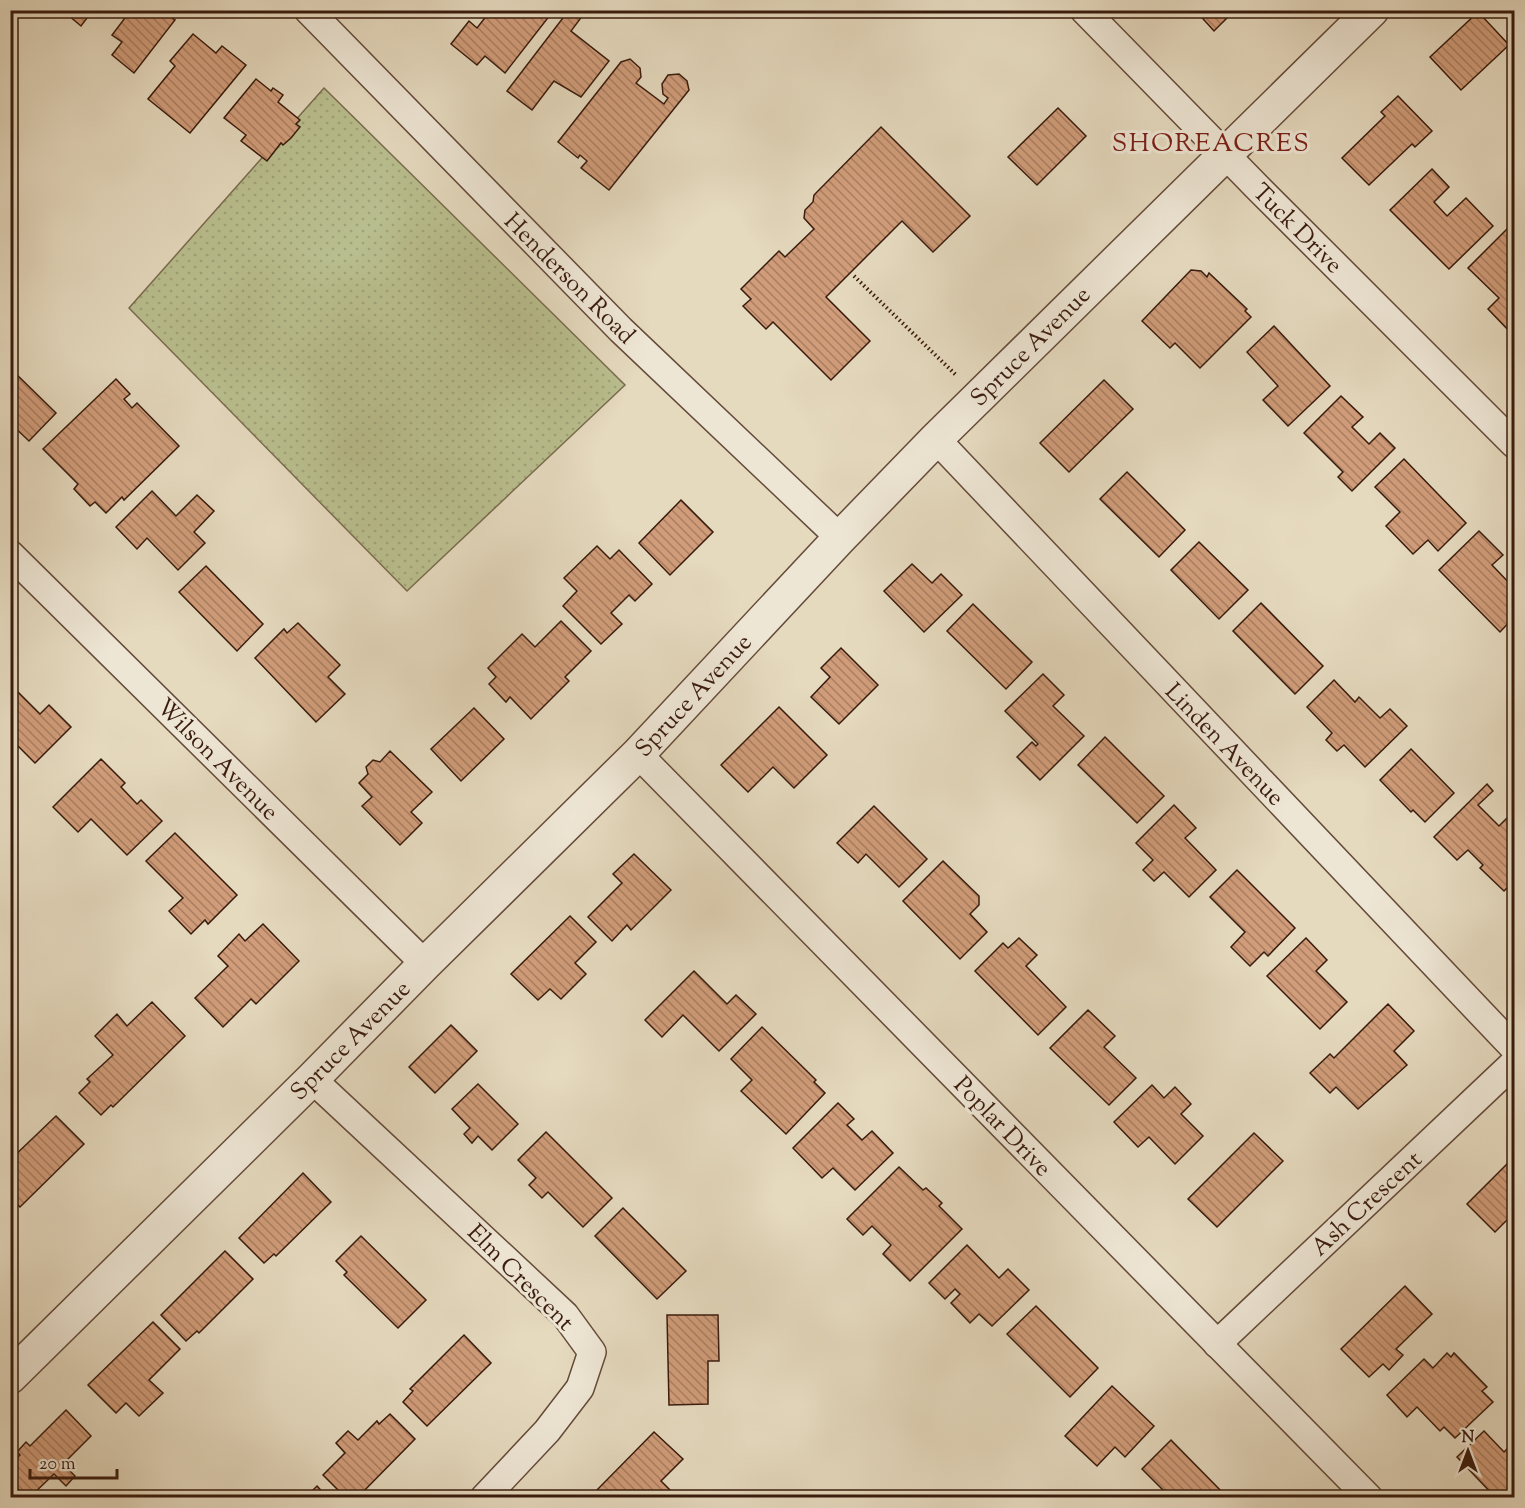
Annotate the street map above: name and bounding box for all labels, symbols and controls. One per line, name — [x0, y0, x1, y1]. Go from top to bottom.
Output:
district label: SHOREACRES — [1112, 126, 1310, 163]
street label: Tuck Drive — [1244, 177, 1349, 282]
street label: Henderson Road — [495, 206, 642, 353]
street label: Spruce Avenue — [964, 280, 1099, 415]
street label: Spruce Avenue — [628, 627, 761, 766]
street label: Linden Avenue — [1156, 676, 1291, 814]
street label: Wilson Avenue — [148, 692, 285, 829]
street label: Spruce Avenue — [284, 974, 419, 1109]
street label: Poplar Drive — [945, 1070, 1058, 1185]
street label: Ash Crescent — [1304, 1144, 1430, 1265]
street label: Elm Crescent — [458, 1217, 581, 1340]
north arrow — [1438, 1421, 1498, 1481]
text: N — [1462, 1427, 1475, 1450]
scale bar — [30, 1442, 117, 1480]
text: 20 m — [39, 1452, 76, 1478]

